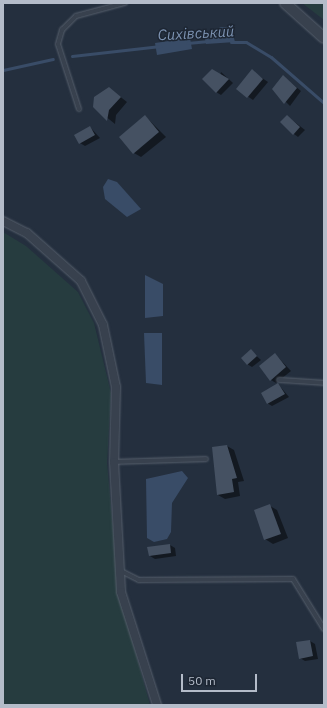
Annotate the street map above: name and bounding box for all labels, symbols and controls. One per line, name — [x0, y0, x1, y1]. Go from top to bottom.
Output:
water label: Сихівський — [157, 22, 235, 44]
scale bar — [183, 666, 259, 692]
text: 50 m — [188, 673, 216, 688]

